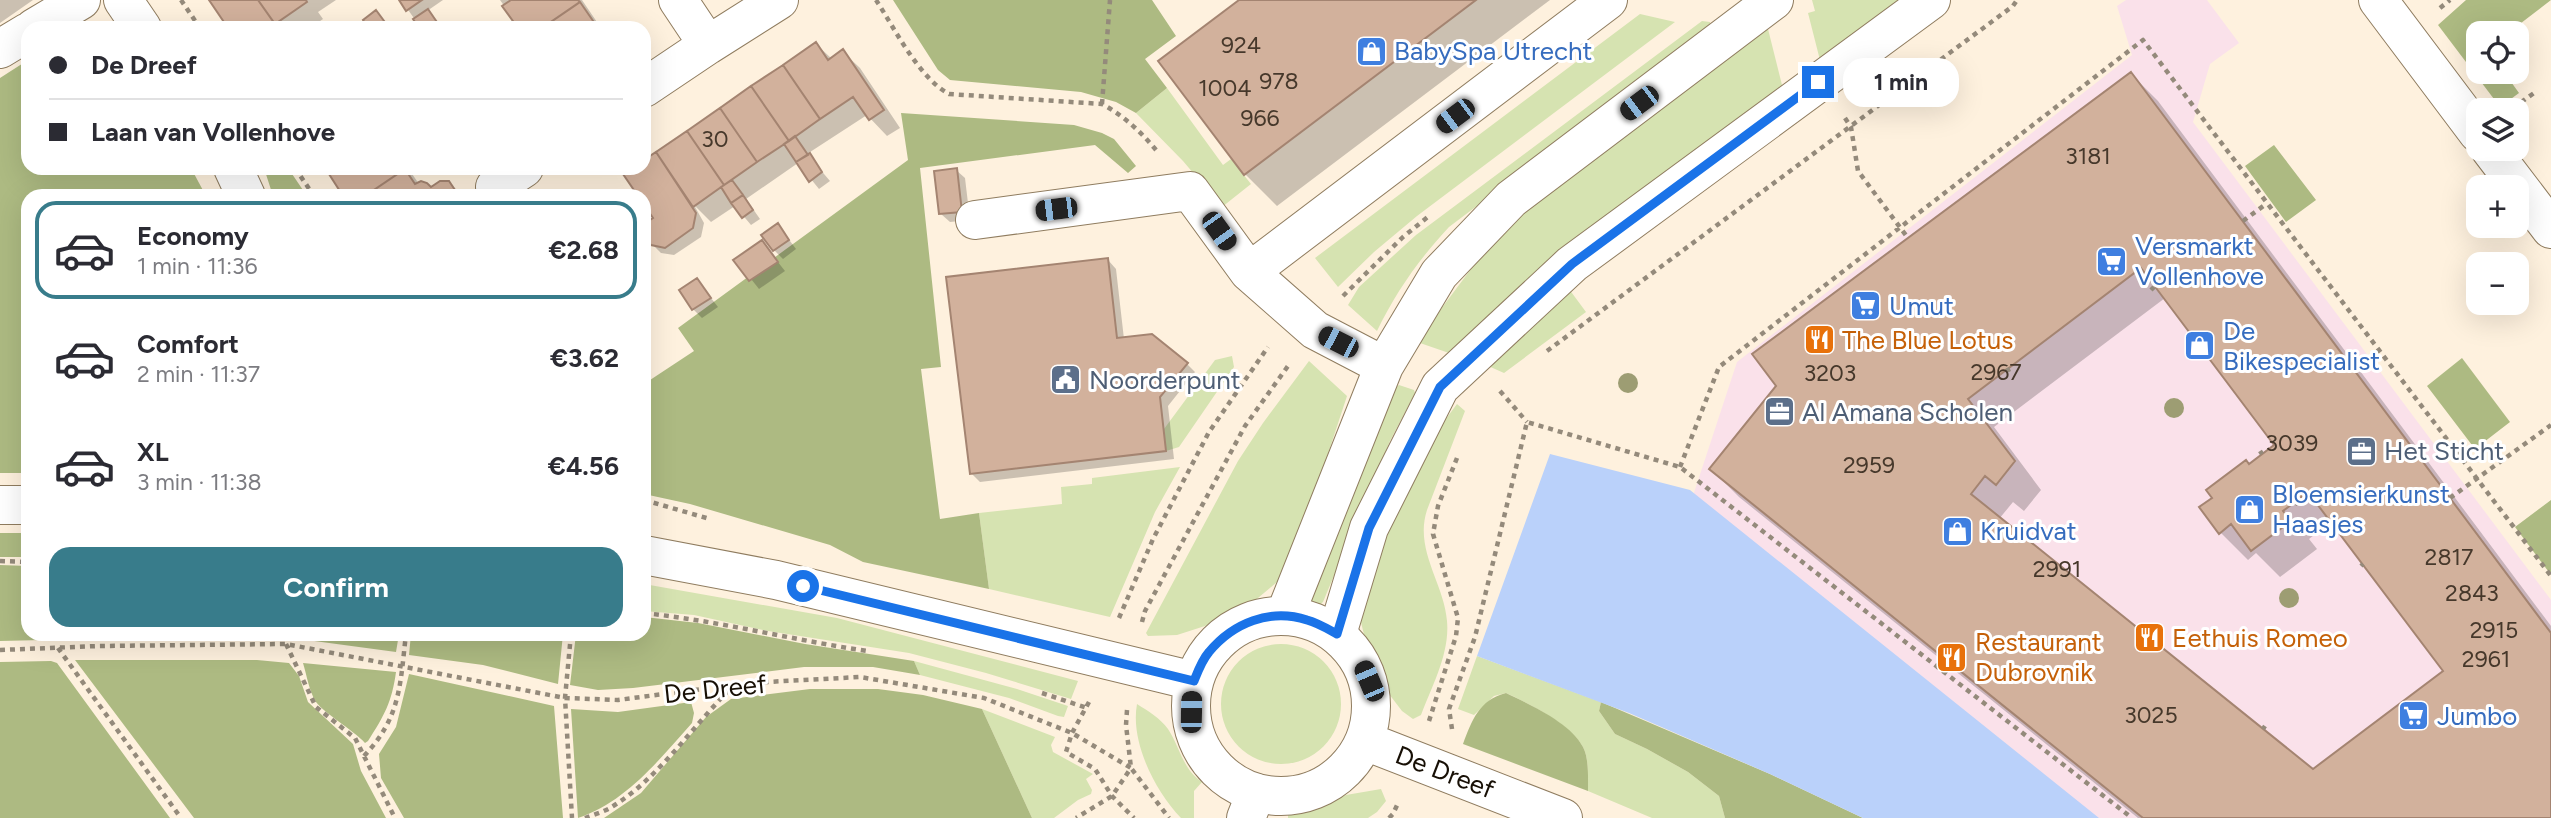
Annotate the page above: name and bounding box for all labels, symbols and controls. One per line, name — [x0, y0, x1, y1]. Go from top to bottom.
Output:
map controls — [2466, 21, 2529, 315]
button: locate — [2466, 21, 2529, 84]
house number: 924 — [1221, 31, 1261, 59]
shop icon: BabySpa Utrecht — [1354, 34, 1388, 68]
place label: BabySpa Utrecht — [1394, 35, 1592, 67]
text: De Dreef — [91, 49, 197, 81]
callout: 1 min — [1842, 57, 1958, 106]
route end — [1802, 66, 1834, 98]
house number: 978 — [1259, 67, 1299, 95]
text: 1 min — [1874, 68, 1928, 96]
house number: 1004 — [1198, 74, 1252, 102]
car — [1616, 82, 1663, 124]
car — [1432, 95, 1479, 137]
button: layers — [2466, 98, 2529, 161]
house number: 966 — [1240, 104, 1280, 132]
text: Laan van Vollenhove — [91, 116, 335, 148]
house number: 30 — [701, 125, 729, 153]
house number: 3181 — [2065, 142, 2111, 170]
button: + — [2466, 175, 2529, 238]
car — [1034, 196, 1079, 222]
car — [1199, 208, 1240, 254]
icon: car — [53, 219, 116, 282]
text: Economy — [137, 220, 249, 252]
place label: Versmarkt Vollenhove — [2135, 230, 2264, 292]
text: €2.68 — [548, 234, 619, 266]
supermarket icon: Versmarkt Vollenhove — [2095, 244, 2129, 278]
text: 1 min · 11:36 — [137, 252, 257, 280]
button: − — [2466, 252, 2529, 315]
supermarket icon: Umut — [1849, 289, 1883, 323]
place label: Umut — [1889, 290, 1954, 322]
place label: De Bikespecialist — [2223, 315, 2380, 377]
car — [1315, 323, 1362, 361]
restaurant icon: The Blue Lotus — [1802, 323, 1836, 357]
place label: The Blue Lotus — [1842, 324, 2013, 356]
icon: car — [53, 327, 116, 390]
text: Comfort — [137, 328, 239, 360]
shop icon: De Bikespecialist — [2183, 329, 2217, 363]
text: €3.62 — [550, 342, 619, 374]
house number: 2967 — [1970, 358, 2022, 386]
house number: 3203 — [1804, 359, 1856, 387]
text: 2 min · 11:37 — [137, 360, 260, 388]
public building icon: Noorderpunt — [1049, 363, 1083, 397]
place label: Noorderpunt — [1089, 364, 1241, 396]
office icon: Al Amana Scholen — [1762, 395, 1796, 429]
place label: Al Amana Scholen — [1802, 396, 2013, 428]
house number: 3039 — [2266, 429, 2318, 457]
office icon: Het Sticht — [2344, 434, 2378, 468]
icon: car — [53, 435, 116, 498]
place label: Het Sticht — [2384, 435, 2504, 467]
text: XL — [137, 436, 169, 468]
text: €4.56 — [548, 450, 619, 482]
house number: 2959 — [1843, 451, 1895, 479]
text: 3 min · 11:38 — [137, 468, 262, 496]
place label: Bloemsierkunst Haasjes — [2272, 478, 2450, 540]
shop icon: Bloemsierkunst Haasjes — [2232, 492, 2266, 526]
shop icon: Kruidvat — [1940, 514, 1974, 548]
place label: Kruidvat — [1980, 515, 2077, 547]
house number: 2817 — [2425, 543, 2473, 571]
button: Confirm — [49, 547, 623, 627]
house number: 2991 — [2033, 555, 2081, 583]
route start — [787, 570, 819, 602]
house number: 2843 — [2445, 579, 2499, 607]
house number: 2915 — [2470, 616, 2518, 644]
restaurant icon: Eethuis Romeo — [2132, 621, 2166, 655]
place label: Eethuis Romeo — [2172, 622, 2348, 654]
place label: Restaurant Dubrovnik — [1975, 626, 2102, 688]
restaurant icon: Restaurant Dubrovnik — [1935, 640, 1969, 674]
house number: 2961 — [2462, 645, 2510, 673]
car — [1352, 658, 1387, 704]
street label: De Dreef — [662, 668, 768, 710]
car — [1181, 691, 1202, 733]
supermarket icon: Jumbo — [2397, 699, 2431, 733]
place label: Jumbo — [2437, 700, 2517, 732]
house number: 3025 — [2124, 701, 2178, 729]
street label: De Dreef — [1391, 739, 1499, 806]

